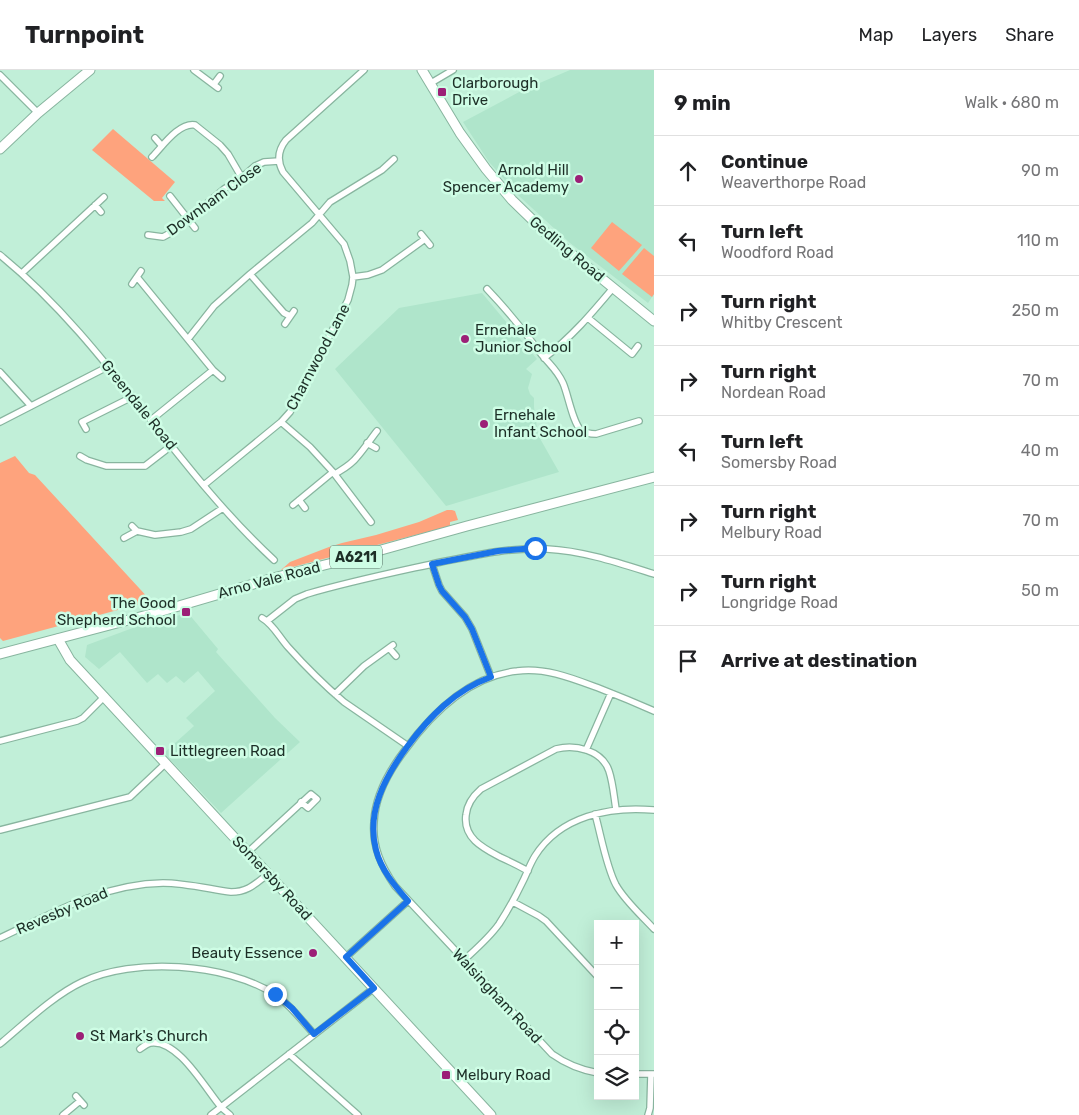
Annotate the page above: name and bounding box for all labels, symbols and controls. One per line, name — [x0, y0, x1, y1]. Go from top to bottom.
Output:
text: Turnpoint — [25, 21, 144, 49]
text: Map — [859, 24, 894, 46]
text: Layers — [922, 24, 977, 46]
text: Share — [1005, 24, 1054, 46]
place label: Clarborough Drive — [452, 74, 538, 109]
marker: Clarborough Drive — [436, 86, 448, 98]
text: 9 min — [674, 90, 731, 115]
text: Walk · 680 m — [964, 93, 1059, 112]
text: Continue — [721, 150, 808, 173]
icon: ahead — [674, 157, 702, 185]
street label: Downham Close — [163, 159, 265, 239]
place label: Arnold Hill Spencer Academy — [443, 161, 569, 196]
text: 90 m — [1021, 161, 1059, 180]
marker: Arnold Hill Spencer Academy — [573, 173, 585, 185]
text: Weaverthorpe Road — [721, 173, 866, 192]
street label: Gedling Road — [526, 213, 608, 285]
text: Turn left — [721, 220, 803, 243]
icon: left — [674, 227, 702, 255]
text: 110 m — [1017, 231, 1059, 250]
text: Woodford Road — [721, 243, 834, 262]
text: Turn right — [721, 290, 816, 313]
icon: right — [674, 297, 702, 325]
street label: Charnwood Lane — [282, 301, 354, 413]
text: 250 m — [1012, 301, 1059, 320]
text: Whitby Crescent — [721, 313, 843, 332]
place label: Ernehale Junior School — [475, 321, 571, 356]
marker: Ernehale Junior School — [459, 333, 471, 345]
street label: Greendale Road — [97, 357, 181, 453]
text: Turn right — [721, 360, 816, 383]
icon: right — [674, 367, 702, 395]
text: 70 m — [1022, 371, 1059, 390]
text: Nordean Road — [721, 383, 826, 402]
place label: Ernehale Infant School — [494, 406, 587, 441]
marker: Ernehale Infant School — [478, 418, 490, 430]
text: Turn left — [721, 430, 803, 453]
icon: left — [674, 437, 702, 465]
text: 40 m — [1021, 441, 1059, 460]
text: Somersby Road — [721, 453, 837, 472]
text: Turn right — [721, 500, 816, 523]
icon: right — [674, 507, 702, 535]
text: 70 m — [1022, 511, 1059, 530]
text: Melbury Road — [721, 523, 822, 542]
route start — [524, 537, 547, 560]
road number: A6211 — [330, 546, 382, 568]
street label: Arno Vale Road — [216, 558, 322, 602]
text: Turn right — [721, 570, 816, 593]
icon: right — [674, 577, 702, 605]
text: 50 m — [1021, 581, 1059, 600]
text: Longridge Road — [721, 593, 838, 612]
place label: The Good Shepherd School — [57, 594, 176, 629]
marker: The Good Shepherd School — [180, 606, 192, 618]
icon: arrive — [674, 647, 702, 675]
text: Arrive at destination — [721, 649, 917, 672]
place label: Littlegreen Road — [170, 742, 285, 760]
marker: Littlegreen Road — [154, 745, 166, 757]
street label: Somersby Road — [228, 832, 316, 924]
street label: Revesby Road — [14, 884, 110, 938]
map controls — [594, 920, 639, 1100]
button: + — [594, 920, 639, 965]
place label: Beauty Essence — [191, 944, 303, 962]
street label: Walsingham Road — [449, 945, 545, 1047]
marker: Beauty Essence — [307, 947, 319, 959]
button: − — [594, 965, 639, 1010]
route end — [264, 983, 287, 1006]
button: locate — [594, 1010, 639, 1055]
place label: St Mark's Church — [90, 1027, 208, 1045]
marker: St Mark's Church — [74, 1030, 86, 1042]
button: layers — [594, 1055, 639, 1100]
place label: Melbury Road — [456, 1066, 551, 1084]
marker: Melbury Road — [440, 1069, 452, 1081]

